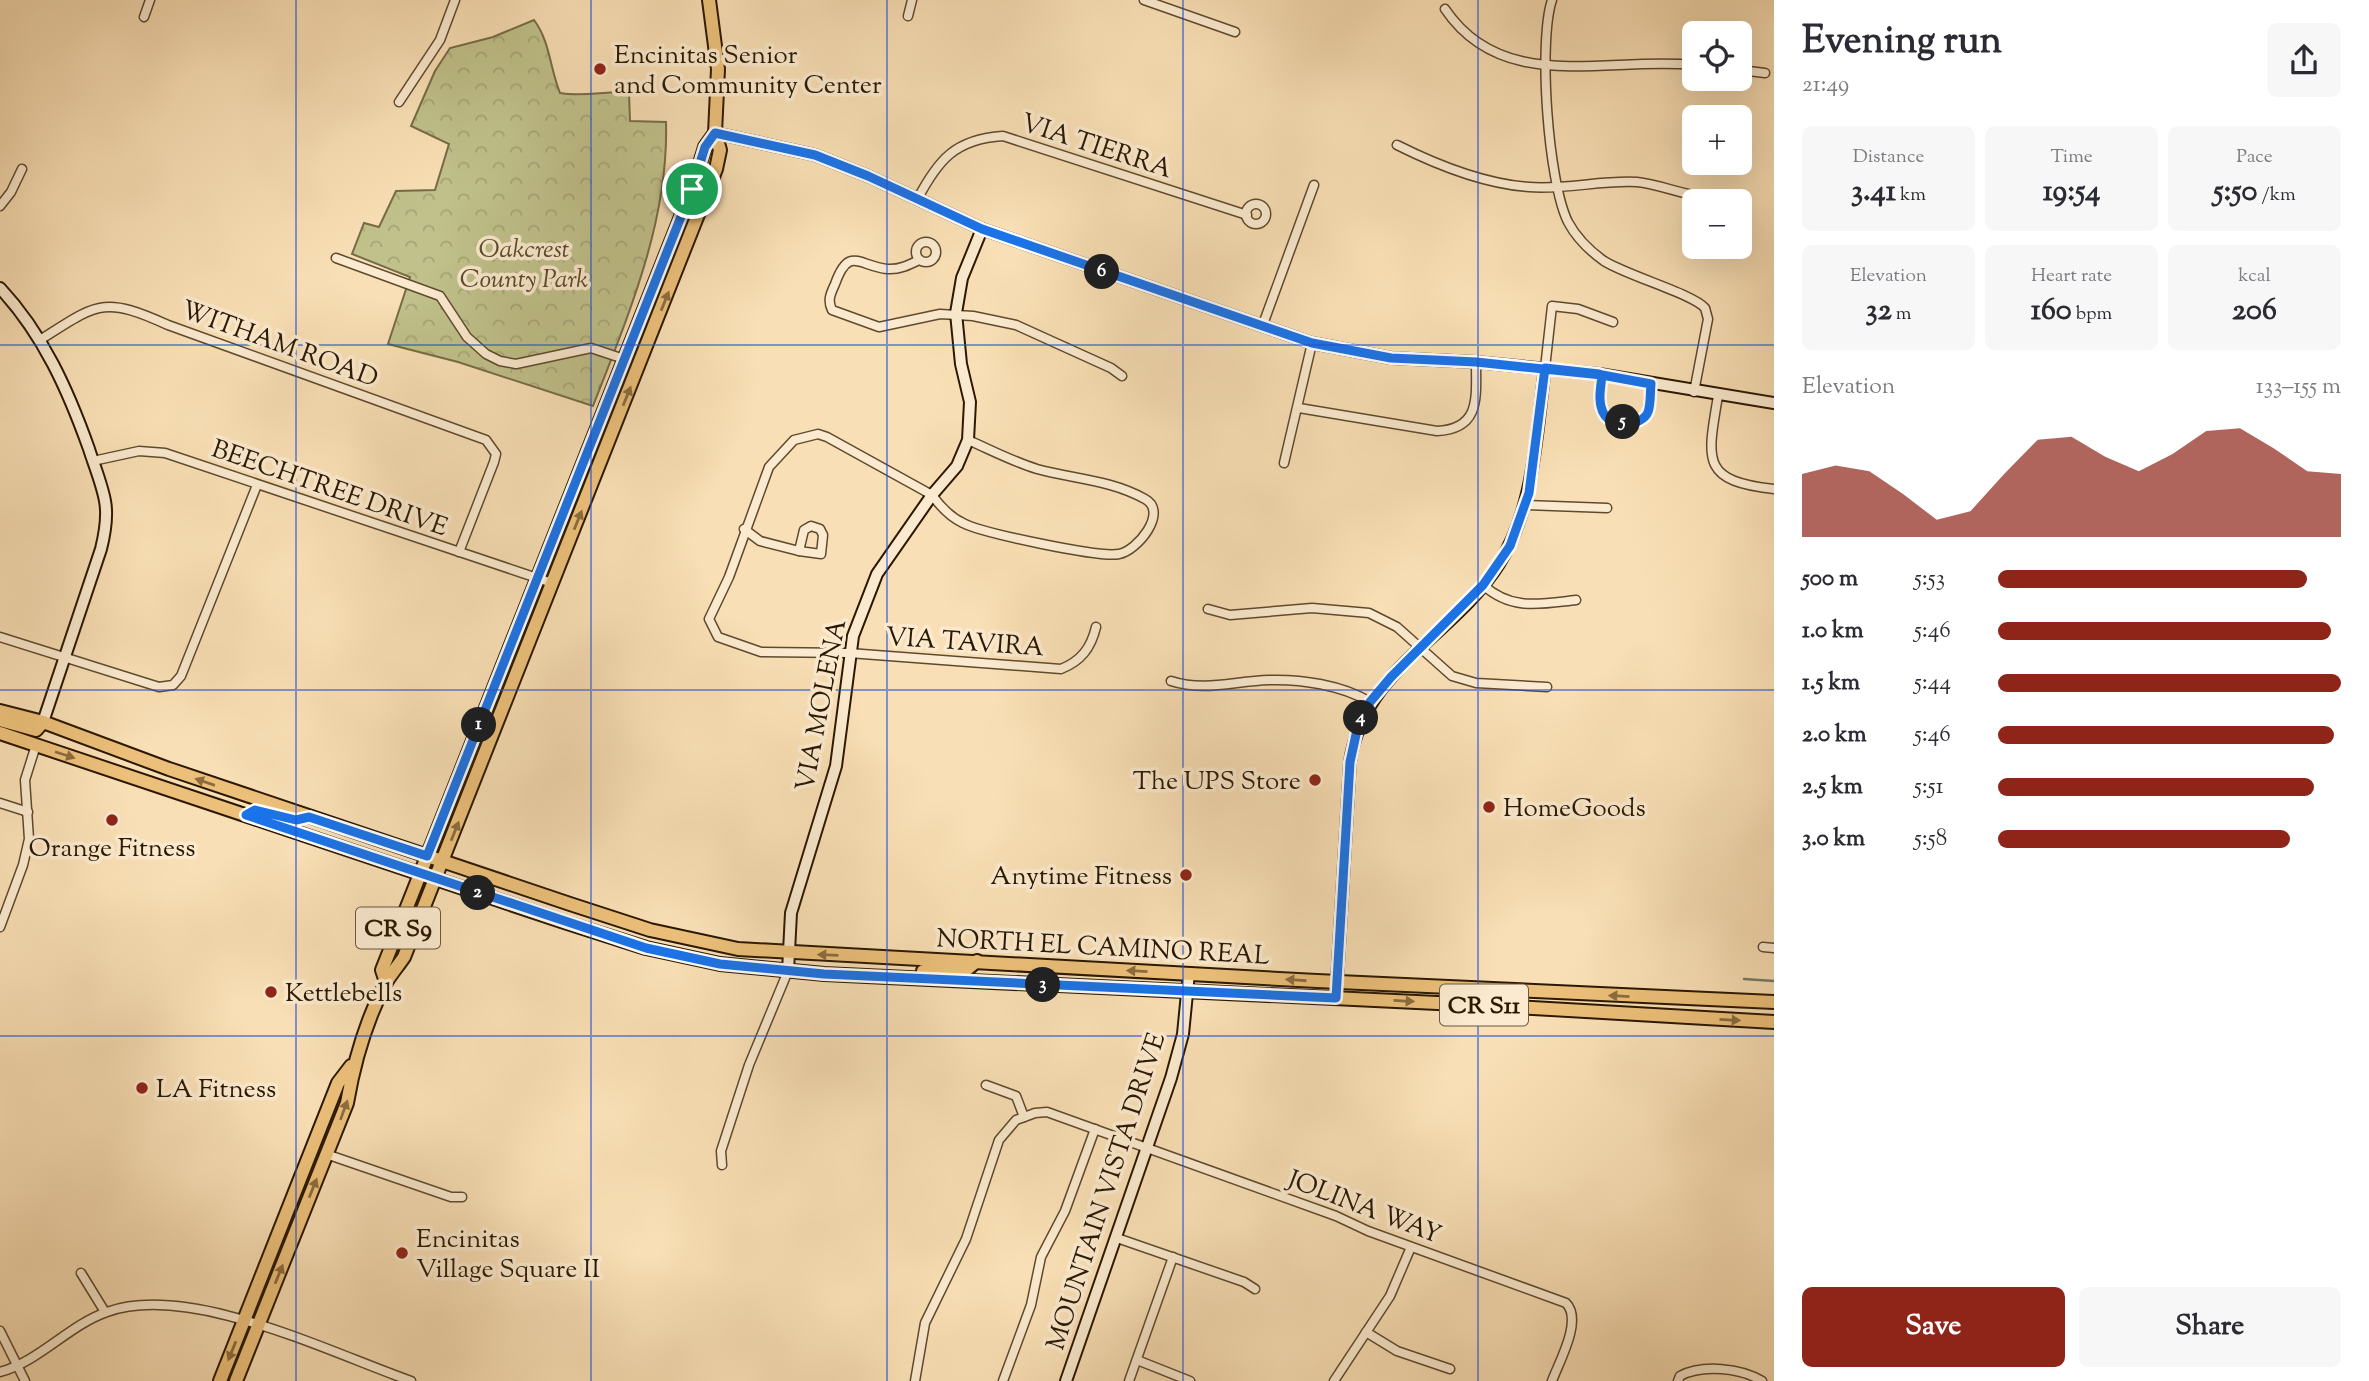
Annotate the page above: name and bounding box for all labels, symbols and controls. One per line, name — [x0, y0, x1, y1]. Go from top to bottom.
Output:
text: Evening run — [1802, 16, 2002, 70]
map controls — [1682, 21, 1752, 259]
button: locate — [1682, 21, 1752, 91]
button: share — [2267, 23, 2341, 97]
place label: Encinitas Senior and Community Center — [614, 38, 882, 105]
marker: Encinitas Senior and Community Center — [592, 61, 608, 77]
text: 21:49 — [1802, 69, 1849, 102]
button: + — [1682, 105, 1752, 175]
street label: VIA TIERRA — [1016, 106, 1177, 189]
text: Distance — [1853, 144, 1924, 171]
text: Time — [2050, 144, 2093, 171]
text: Pace — [2236, 144, 2273, 171]
pin — [662, 159, 722, 219]
icon: arrive — [673, 170, 711, 208]
text: 3.41 — [1851, 171, 1896, 214]
text: 19:54 — [2043, 171, 2100, 214]
text: 5:50 — [2213, 171, 2257, 214]
text: km — [1896, 182, 1926, 209]
text: /km — [2257, 182, 2296, 209]
button: − — [1682, 189, 1752, 259]
park label: Oakcrest County Park — [460, 232, 588, 299]
pin: 6 — [1084, 254, 1120, 290]
text: 6 — [1097, 258, 1106, 285]
text: Elevation — [1850, 263, 1927, 290]
text: Heart rate — [2031, 263, 2112, 290]
text: kcal — [2238, 263, 2271, 290]
one-way arrow — [660, 290, 671, 311]
text: 32 — [1866, 290, 1892, 333]
text: 160 — [2031, 290, 2072, 333]
text: 206 — [2232, 290, 2277, 333]
street label: WITHAM ROAD — [175, 293, 383, 398]
text: m — [1892, 301, 1911, 328]
text: bpm — [2072, 301, 2112, 328]
text: Elevation — [1802, 371, 1895, 404]
text: 133–155 m — [2256, 371, 2341, 404]
one-way arrow — [622, 386, 633, 407]
pin: 5 — [1606, 404, 1640, 440]
text: 5 — [1619, 408, 1626, 435]
street label: BEECHTREE DRIVE — [206, 432, 453, 547]
one-way arrow — [573, 509, 584, 530]
text: 500 m — [1802, 563, 1858, 596]
text: 5:53 — [1914, 563, 1945, 596]
text: 1.0 km — [1802, 615, 1864, 648]
text: 5:46 — [1914, 615, 1951, 648]
street label: VIA MOLENA — [788, 616, 857, 795]
street label: VIA TAVIRA — [884, 619, 1045, 667]
text: 1.5 km — [1802, 667, 1860, 700]
text: 5:44 — [1914, 667, 1951, 700]
pin: 4 — [1344, 700, 1378, 736]
text: 4 — [1356, 704, 1365, 731]
pin: 1 — [462, 708, 496, 742]
text: 1 — [475, 711, 482, 738]
text: 2.0 km — [1802, 719, 1867, 752]
text: 5:46 — [1914, 719, 1951, 752]
one-way arrow — [54, 750, 75, 760]
place label: The UPS Store — [1133, 764, 1301, 801]
text: 2.5 km — [1802, 771, 1863, 804]
text: 5:51 — [1914, 771, 1944, 804]
marker: The UPS Store — [1307, 772, 1323, 788]
one-way arrow — [195, 776, 216, 787]
place label: HomeGoods — [1503, 791, 1646, 828]
marker: HomeGoods — [1481, 799, 1497, 815]
marker: Orange Fitness — [104, 812, 120, 828]
one-way arrow — [449, 820, 460, 841]
text: 3.0 km — [1802, 823, 1865, 856]
text: 5:58 — [1914, 823, 1947, 856]
place label: Orange Fitness — [28, 831, 196, 868]
place label: Anytime Fitness — [990, 859, 1172, 896]
marker: Anytime Fitness — [1178, 867, 1194, 883]
pin: 2 — [461, 876, 496, 910]
text: 2 — [473, 879, 482, 906]
road number: CR S9 — [356, 908, 440, 948]
street label: NORTH EL CAMINO REAL — [935, 921, 1271, 976]
one-way arrow — [817, 949, 839, 961]
one-way arrow — [1126, 966, 1148, 977]
pin: 3 — [1026, 968, 1060, 1002]
text: 3 — [1039, 971, 1046, 998]
one-way arrow — [1285, 974, 1307, 985]
place label: Kettlebells — [285, 976, 402, 1013]
marker: Kettlebells — [263, 984, 279, 1000]
road number: CR S11 — [1440, 985, 1528, 1026]
one-way arrow — [1608, 990, 1630, 1001]
one-way arrow — [1393, 996, 1415, 1007]
one-way arrow — [1719, 1015, 1741, 1026]
street label: MOUNTAIN VISTA DRIVE — [1039, 1028, 1176, 1355]
place label: LA Fitness — [156, 1072, 276, 1109]
marker: LA Fitness — [134, 1080, 150, 1096]
one-way arrow — [338, 1099, 349, 1120]
street label: JOLINA WAY — [1280, 1161, 1446, 1255]
one-way arrow — [308, 1177, 319, 1198]
place label: Encinitas Village Square II — [416, 1222, 600, 1289]
marker: Encinitas Village Square II — [394, 1245, 410, 1261]
one-way arrow — [273, 1263, 284, 1284]
button: Save — [1802, 1287, 2065, 1367]
button: Share — [2079, 1287, 2341, 1367]
one-way arrow — [226, 1340, 237, 1361]

